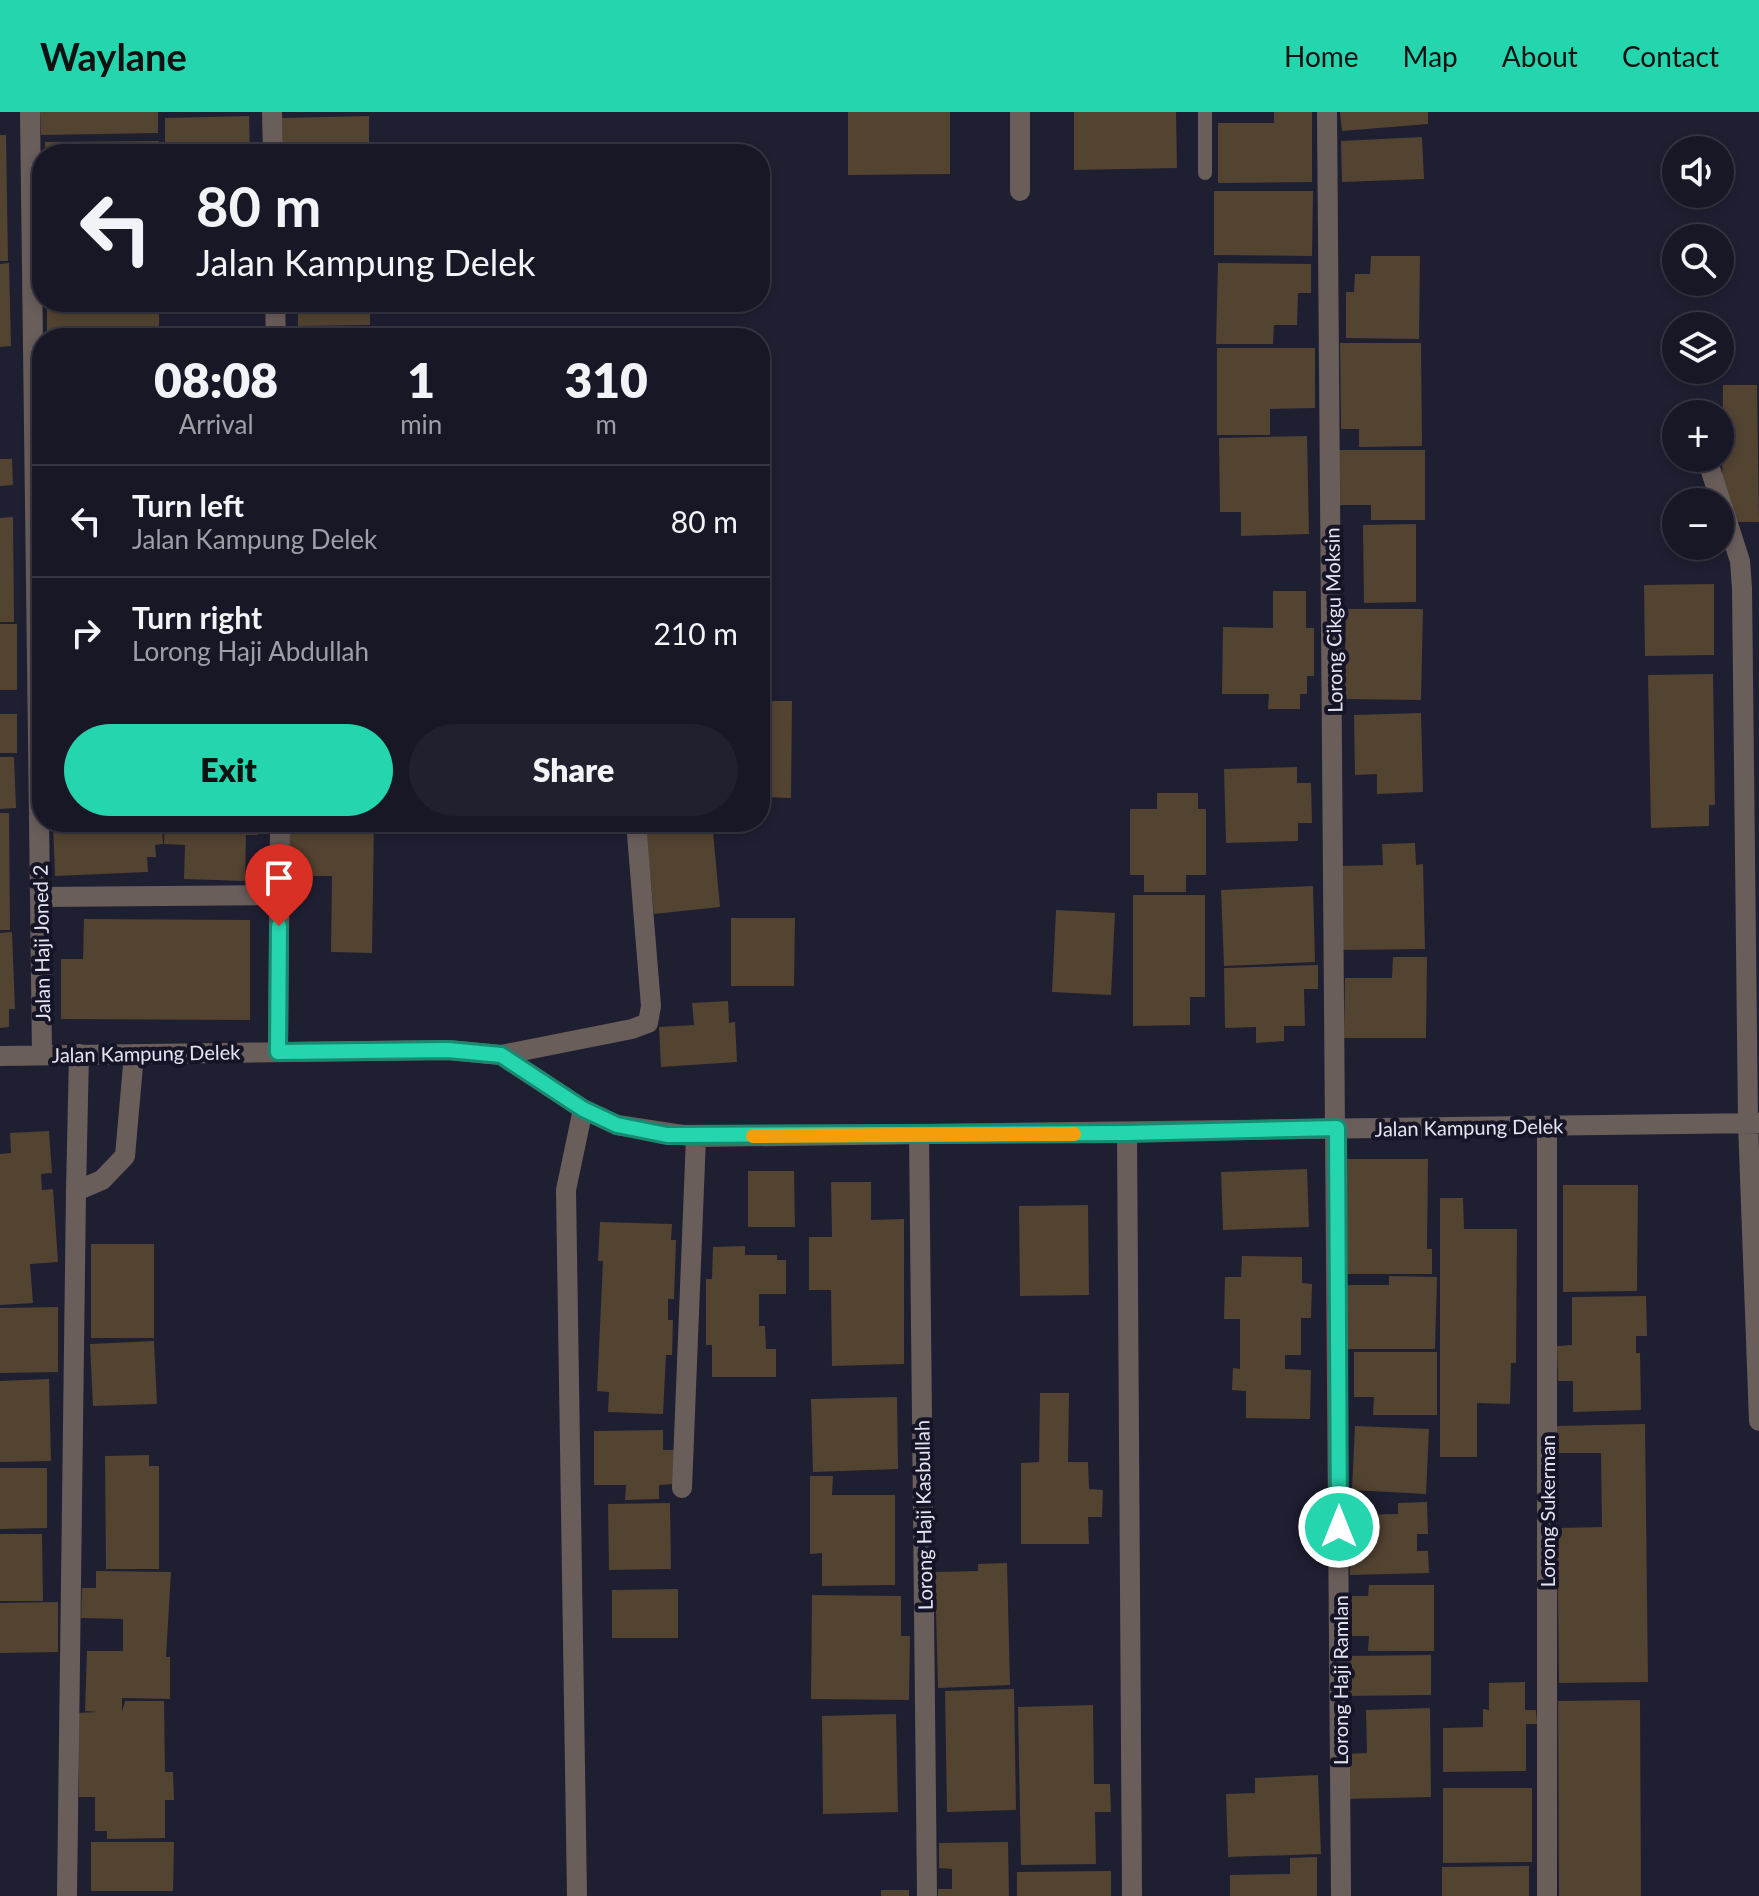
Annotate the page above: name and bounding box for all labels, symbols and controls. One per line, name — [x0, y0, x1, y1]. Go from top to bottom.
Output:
text: Waylane — [40, 33, 187, 79]
text: Home — [1284, 39, 1359, 73]
text: Map — [1403, 39, 1458, 73]
text: About — [1502, 39, 1578, 73]
text: Contact — [1622, 39, 1719, 73]
map controls — [1662, 136, 1734, 560]
button: sound — [1662, 136, 1734, 208]
text: 80 m — [196, 172, 321, 239]
icon: left — [64, 176, 168, 280]
button: search — [1662, 224, 1734, 296]
text: Jalan Kampung Delek — [196, 240, 536, 284]
button: layers — [1662, 312, 1734, 384]
text: 08:08 — [154, 351, 278, 408]
text: 1 — [407, 351, 435, 408]
text: 310 — [564, 351, 648, 408]
button: + — [1662, 400, 1734, 472]
text: Arrival — [179, 408, 254, 440]
text: min — [400, 408, 442, 440]
text: m — [595, 408, 617, 440]
text: Turn left — [132, 487, 244, 523]
button: − — [1662, 488, 1734, 560]
icon: left — [64, 499, 108, 543]
text: 80 m — [671, 503, 738, 539]
text: Jalan Kampung Delek — [132, 523, 377, 555]
street label: Lorong Cikgu Moksin — [1319, 527, 1347, 713]
text: Turn right — [132, 599, 262, 635]
icon: right — [64, 611, 108, 655]
text: 210 m — [653, 615, 738, 651]
text: Lorong Haji Abdullah — [132, 635, 369, 667]
button: Exit — [64, 724, 393, 816]
button: Share — [409, 724, 738, 816]
pin — [245, 844, 313, 926]
icon: arrive — [257, 856, 301, 900]
street label: Jalan Haji Joned 2 — [28, 864, 54, 1022]
street label: Jalan Kampung Delek — [51, 1039, 241, 1067]
street label: Jalan Kampung Delek — [1374, 1113, 1564, 1141]
street label: Lorong Haji Kasbullah — [909, 1420, 937, 1610]
street label: Lorong Sukerman — [1535, 1435, 1559, 1587]
position arrow — [1297, 1485, 1381, 1569]
street label: Lorong Haji Ramlan — [1328, 1595, 1352, 1765]

